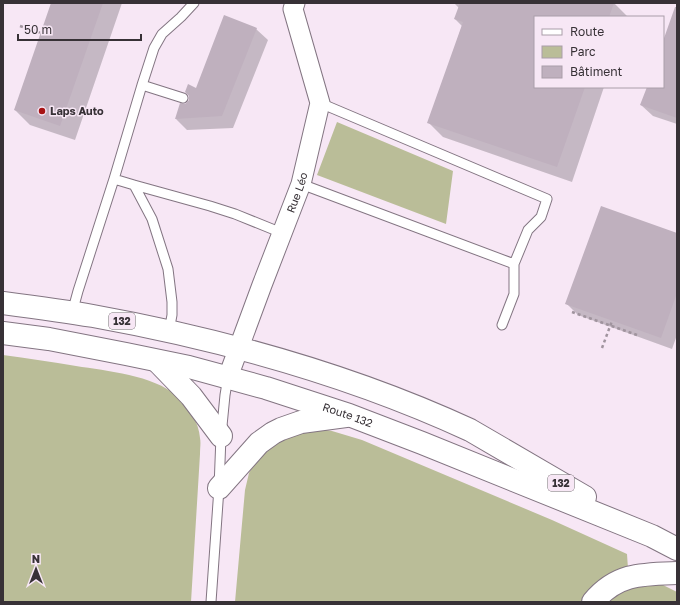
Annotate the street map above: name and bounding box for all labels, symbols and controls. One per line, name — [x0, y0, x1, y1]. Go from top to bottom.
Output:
scale bar — [18, 16, 141, 42]
legend — [534, 16, 664, 88]
text: 50 m — [24, 22, 52, 37]
text: Route — [570, 24, 604, 39]
text: Parc — [570, 44, 596, 59]
text: Bâtiment — [570, 64, 623, 79]
place label: Laps Auto — [50, 104, 104, 117]
marker: Laps Auto — [37, 106, 47, 116]
street label: Rue Léo — [283, 171, 310, 215]
road number: 132 — [109, 313, 135, 329]
street label: Route 132 — [321, 400, 375, 430]
road number: 132 — [548, 475, 574, 491]
north arrow — [16, 549, 56, 589]
text: N — [32, 552, 40, 565]

